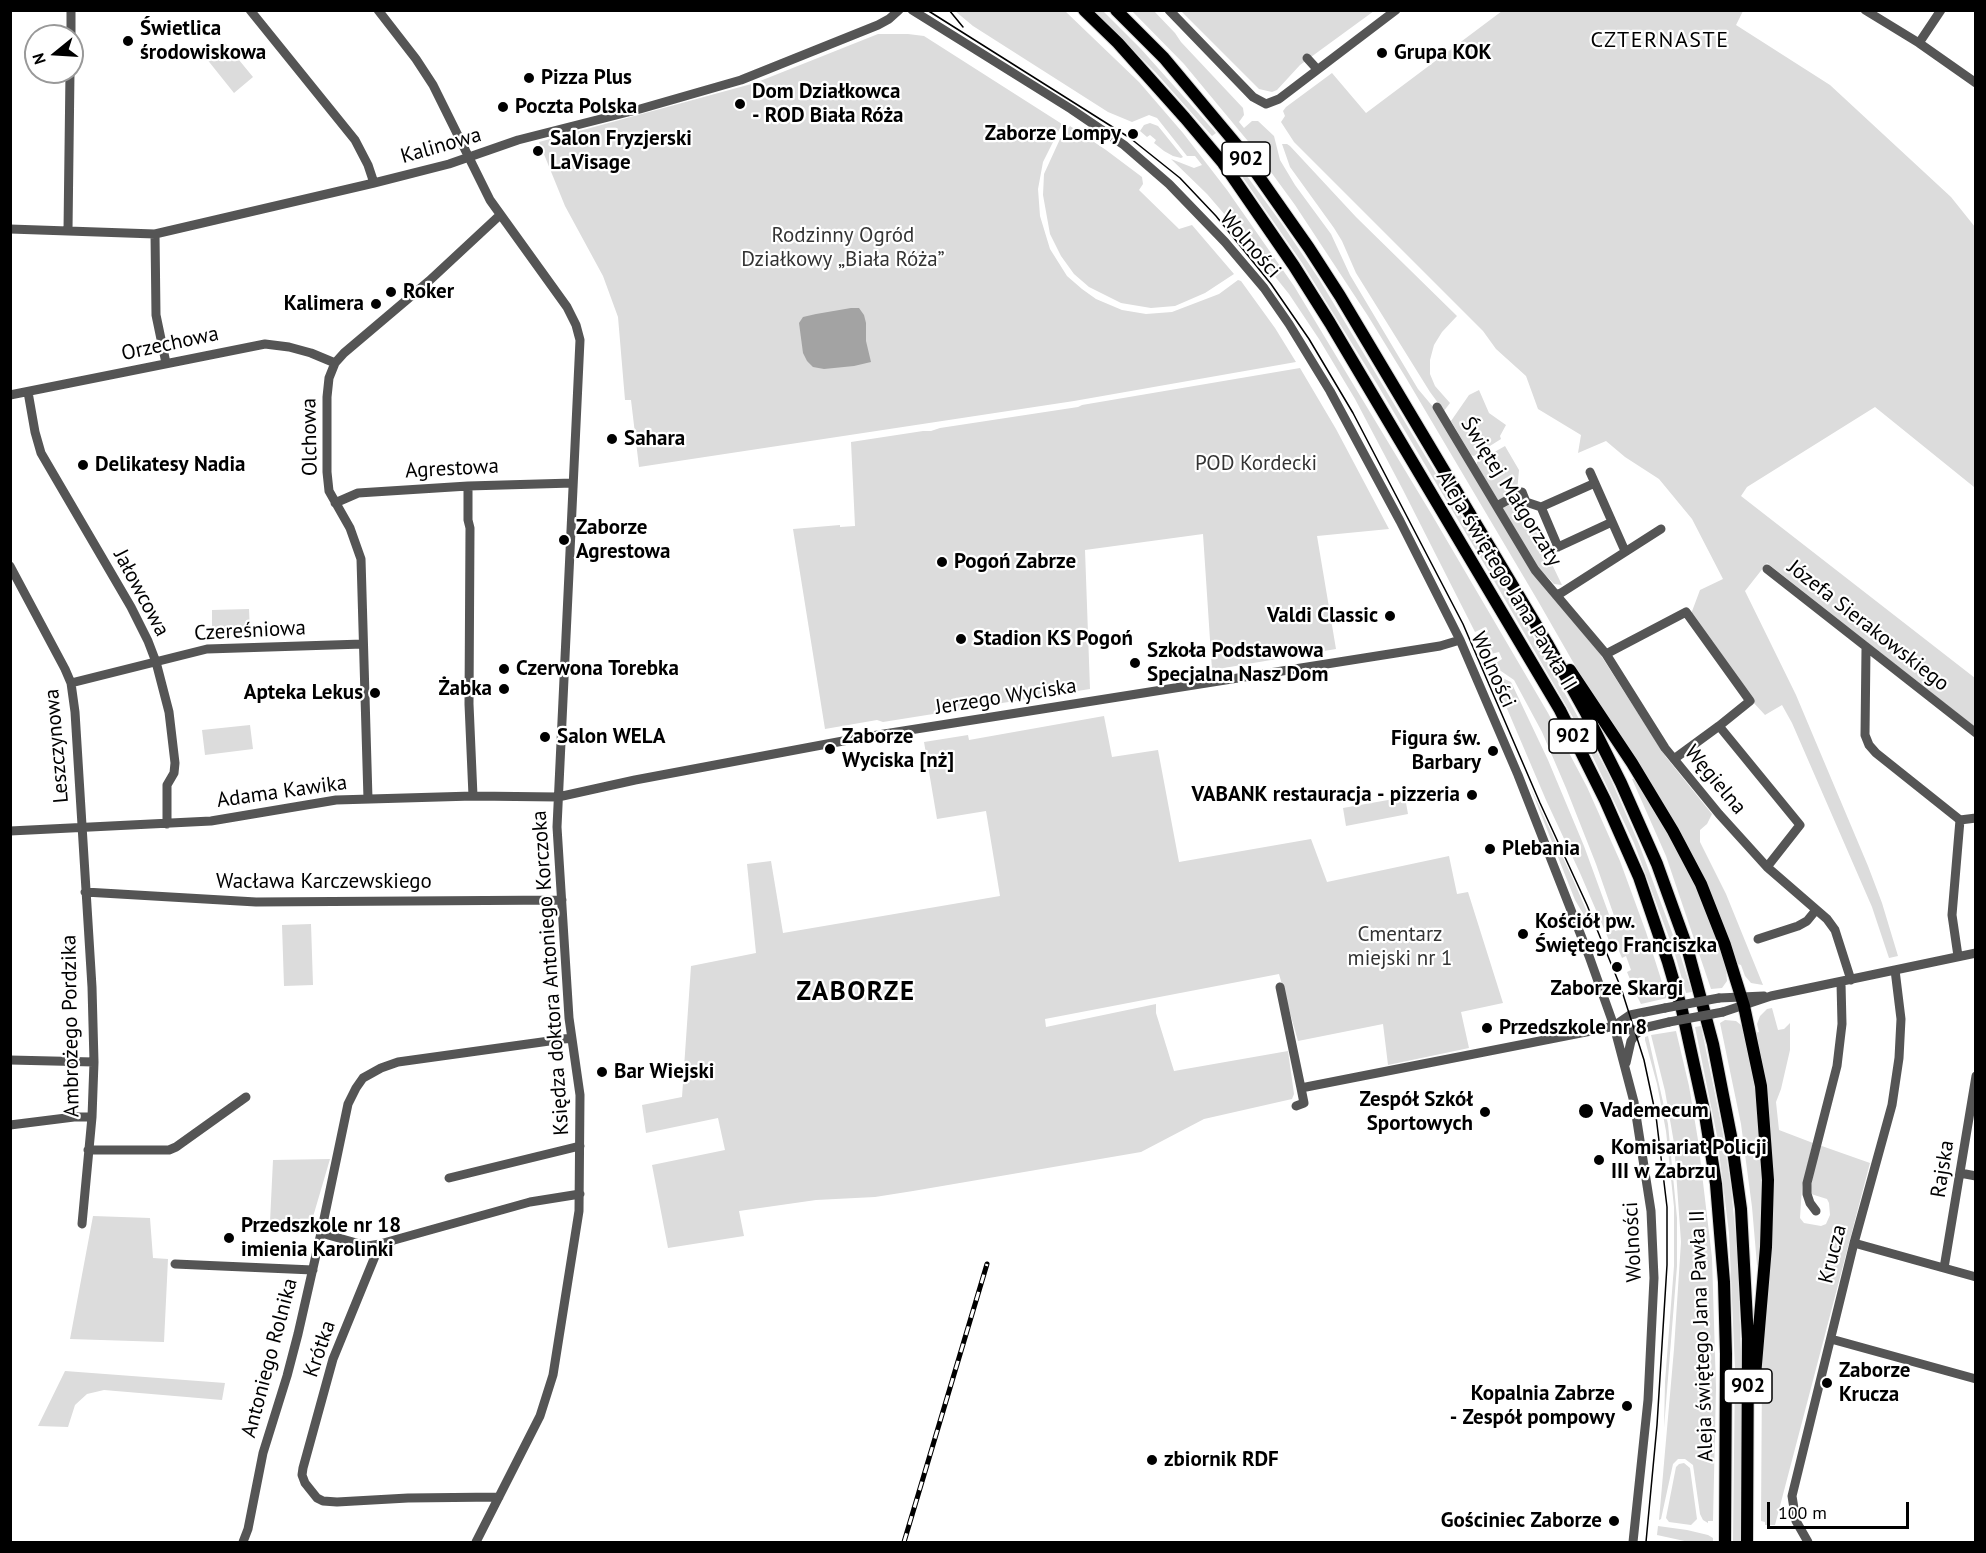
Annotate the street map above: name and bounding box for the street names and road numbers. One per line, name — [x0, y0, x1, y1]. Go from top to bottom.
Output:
street label: Kalinowa — [398, 122, 484, 170]
road number: 902 — [1222, 142, 1270, 176]
street label: Wolności — [1214, 206, 1286, 284]
street label: Orzechowa — [119, 321, 221, 367]
street label: Olchowa — [297, 398, 323, 476]
street label: Świętej Małgorzaty — [1455, 413, 1567, 571]
street label: Agrestowa — [405, 454, 499, 484]
street label: Aleja świętego Jana Pawła II — [1430, 466, 1582, 696]
street label: Jałowcowa — [108, 545, 174, 641]
street label: Józefa Sierakowskiego — [1782, 555, 1954, 697]
street label: Czereśniowa — [193, 615, 307, 647]
street label: Wolności — [1465, 628, 1521, 712]
street label: Jerzego Wyciska — [934, 673, 1078, 721]
street label: Leszczynowa — [39, 688, 75, 804]
road number: 902 — [1549, 719, 1597, 753]
street label: Węgielna — [1679, 740, 1751, 820]
street label: Adama Kawika — [215, 770, 349, 814]
street label: Księdza doktora Antoniego Korczoka — [527, 810, 575, 1136]
street label: Wacława Karczewskiego — [216, 869, 432, 895]
street label: Ambrożego Pordzika — [57, 935, 85, 1117]
street label: Rajska — [1926, 1139, 1960, 1199]
street label: Wolności — [1618, 1201, 1648, 1283]
street label: Aleja świętego Jana Pawła II — [1685, 1210, 1719, 1462]
street label: Krucza — [1814, 1222, 1852, 1286]
street label: Antoniego Rolnika — [237, 1275, 303, 1441]
street label: Krótka — [299, 1317, 341, 1381]
road number: 902 — [1724, 1369, 1772, 1403]

